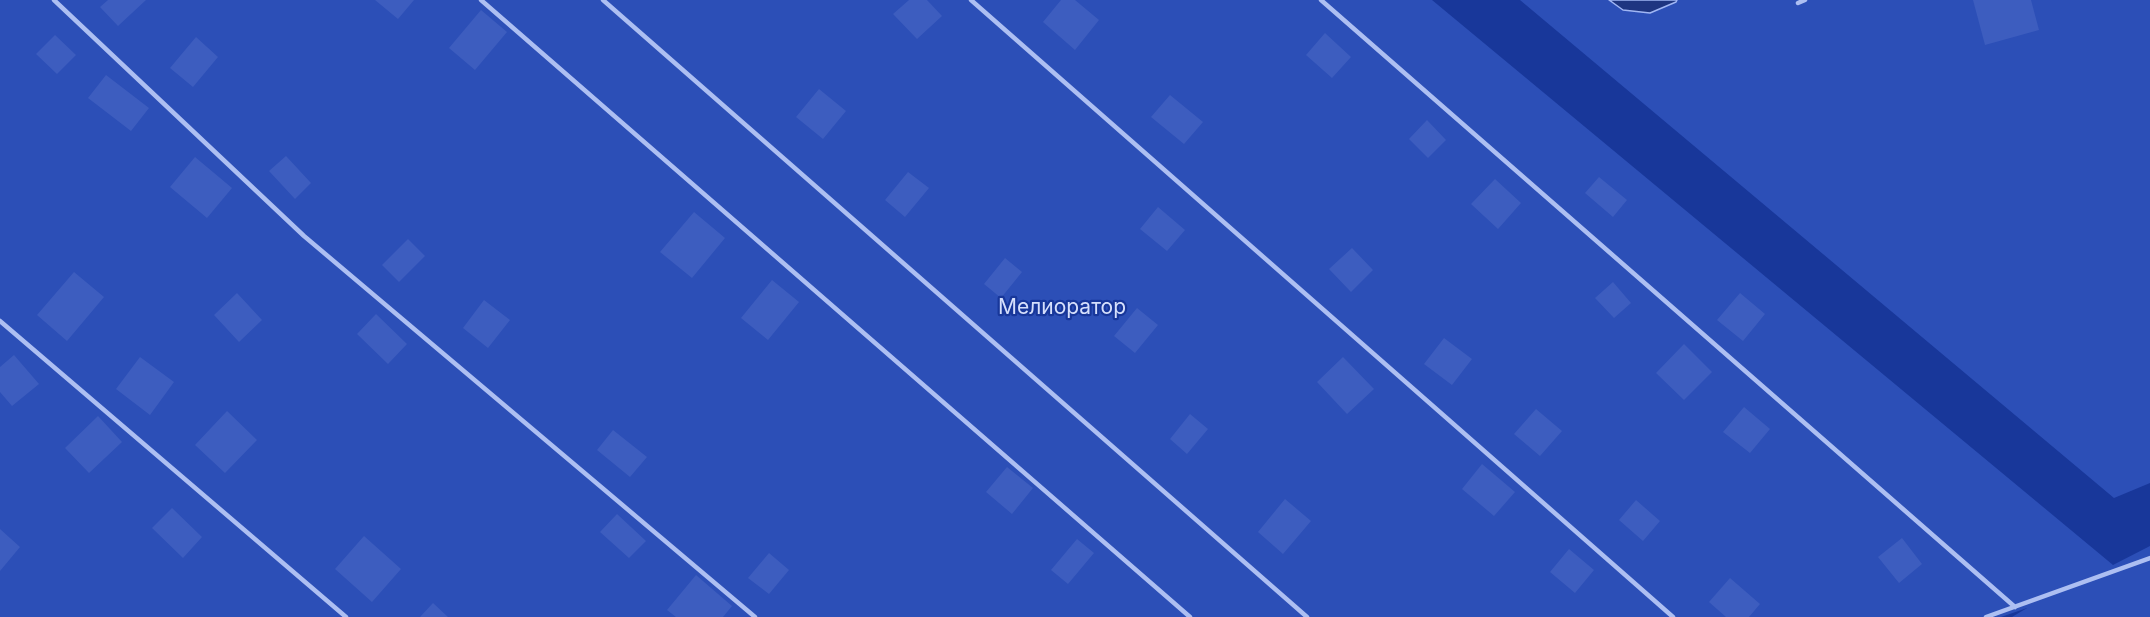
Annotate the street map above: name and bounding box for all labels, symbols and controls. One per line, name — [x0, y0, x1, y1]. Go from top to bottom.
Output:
park label: Мелиоратор — [998, 295, 1126, 321]

